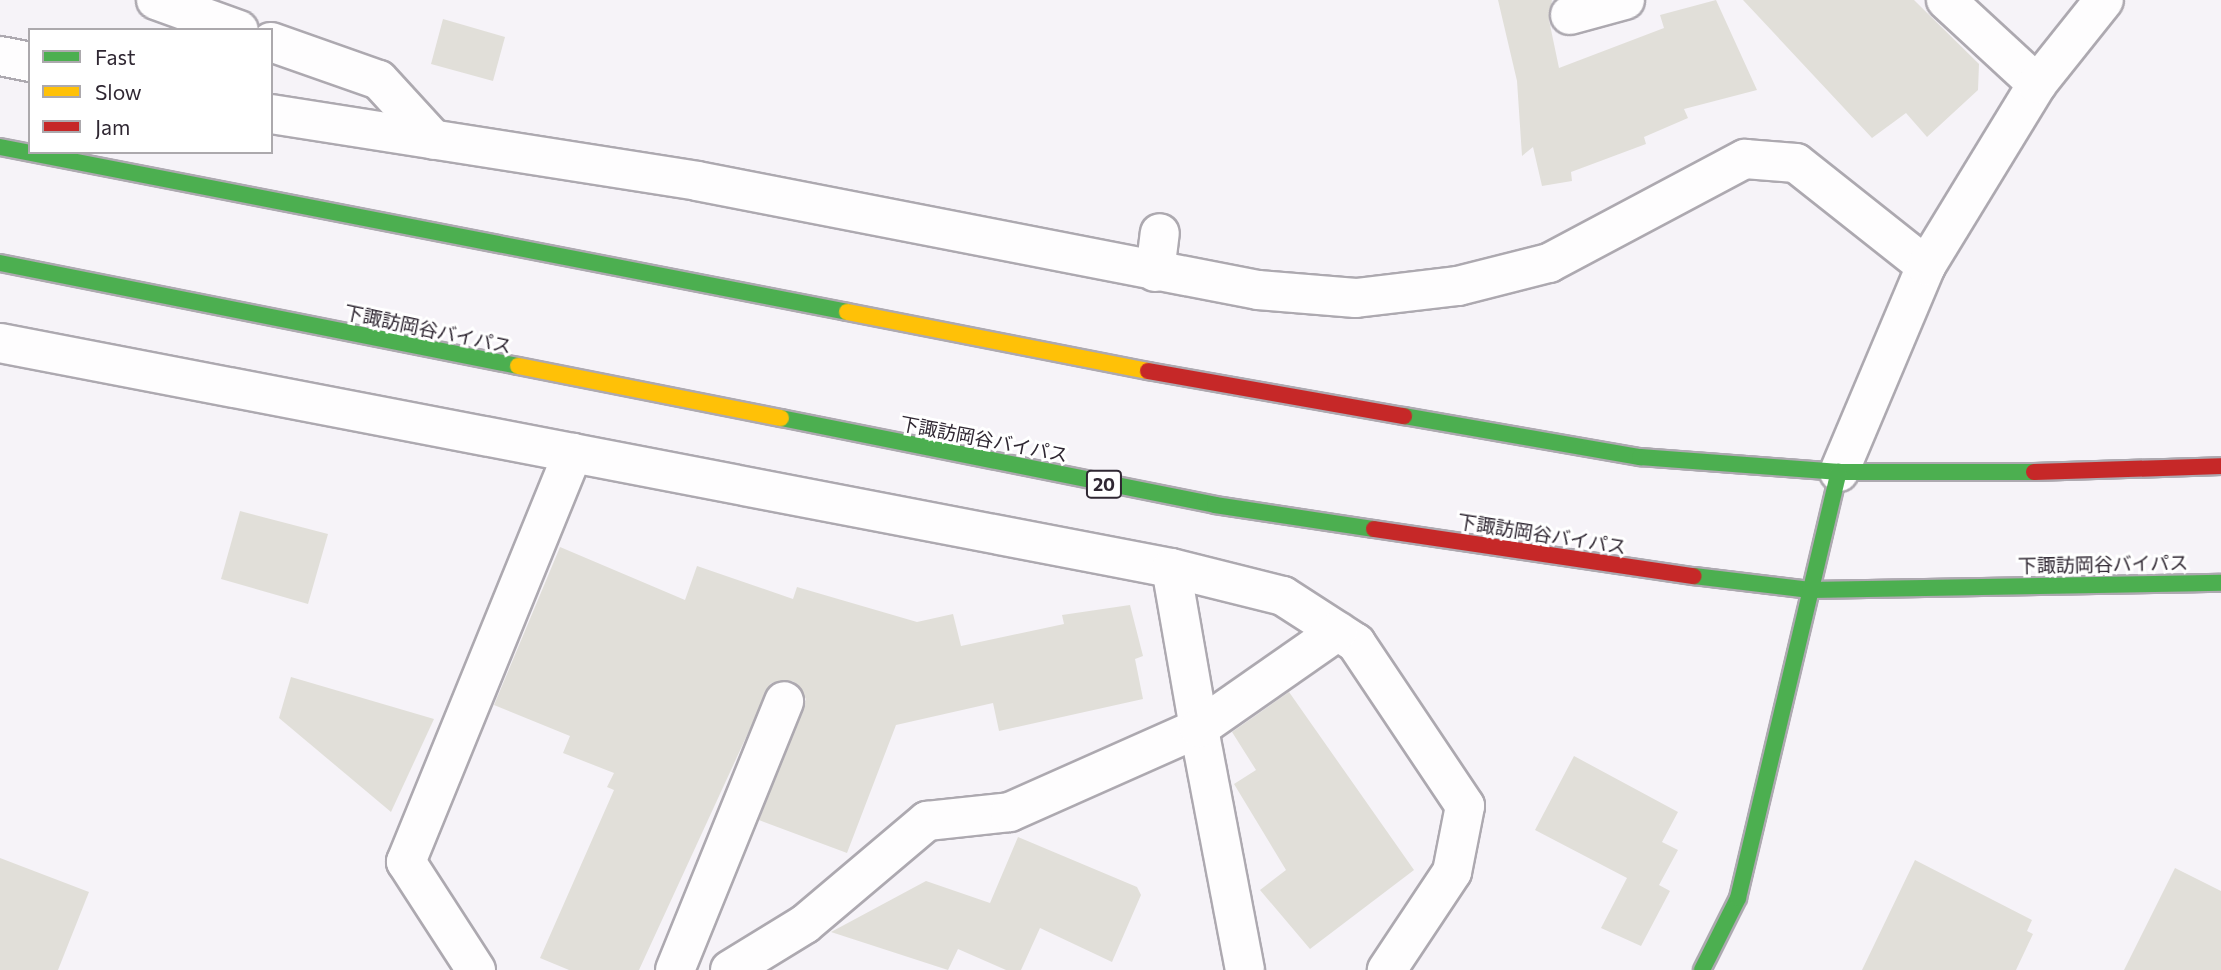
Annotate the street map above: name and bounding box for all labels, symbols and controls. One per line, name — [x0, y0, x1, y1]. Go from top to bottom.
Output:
legend — [28, 28, 273, 154]
text: Fast — [95, 44, 136, 69]
text: Slow — [95, 79, 142, 104]
text: Jam — [95, 114, 130, 139]
street label: 下諏訪岡谷バイパス — [342, 300, 514, 358]
street label: 下諏訪岡谷バイパス — [898, 411, 1070, 467]
road number: 20 — [1085, 470, 1123, 498]
street label: 下諏訪岡谷バイパス — [1456, 509, 1628, 559]
street label: 下諏訪岡谷バイパス — [2017, 551, 2189, 577]

